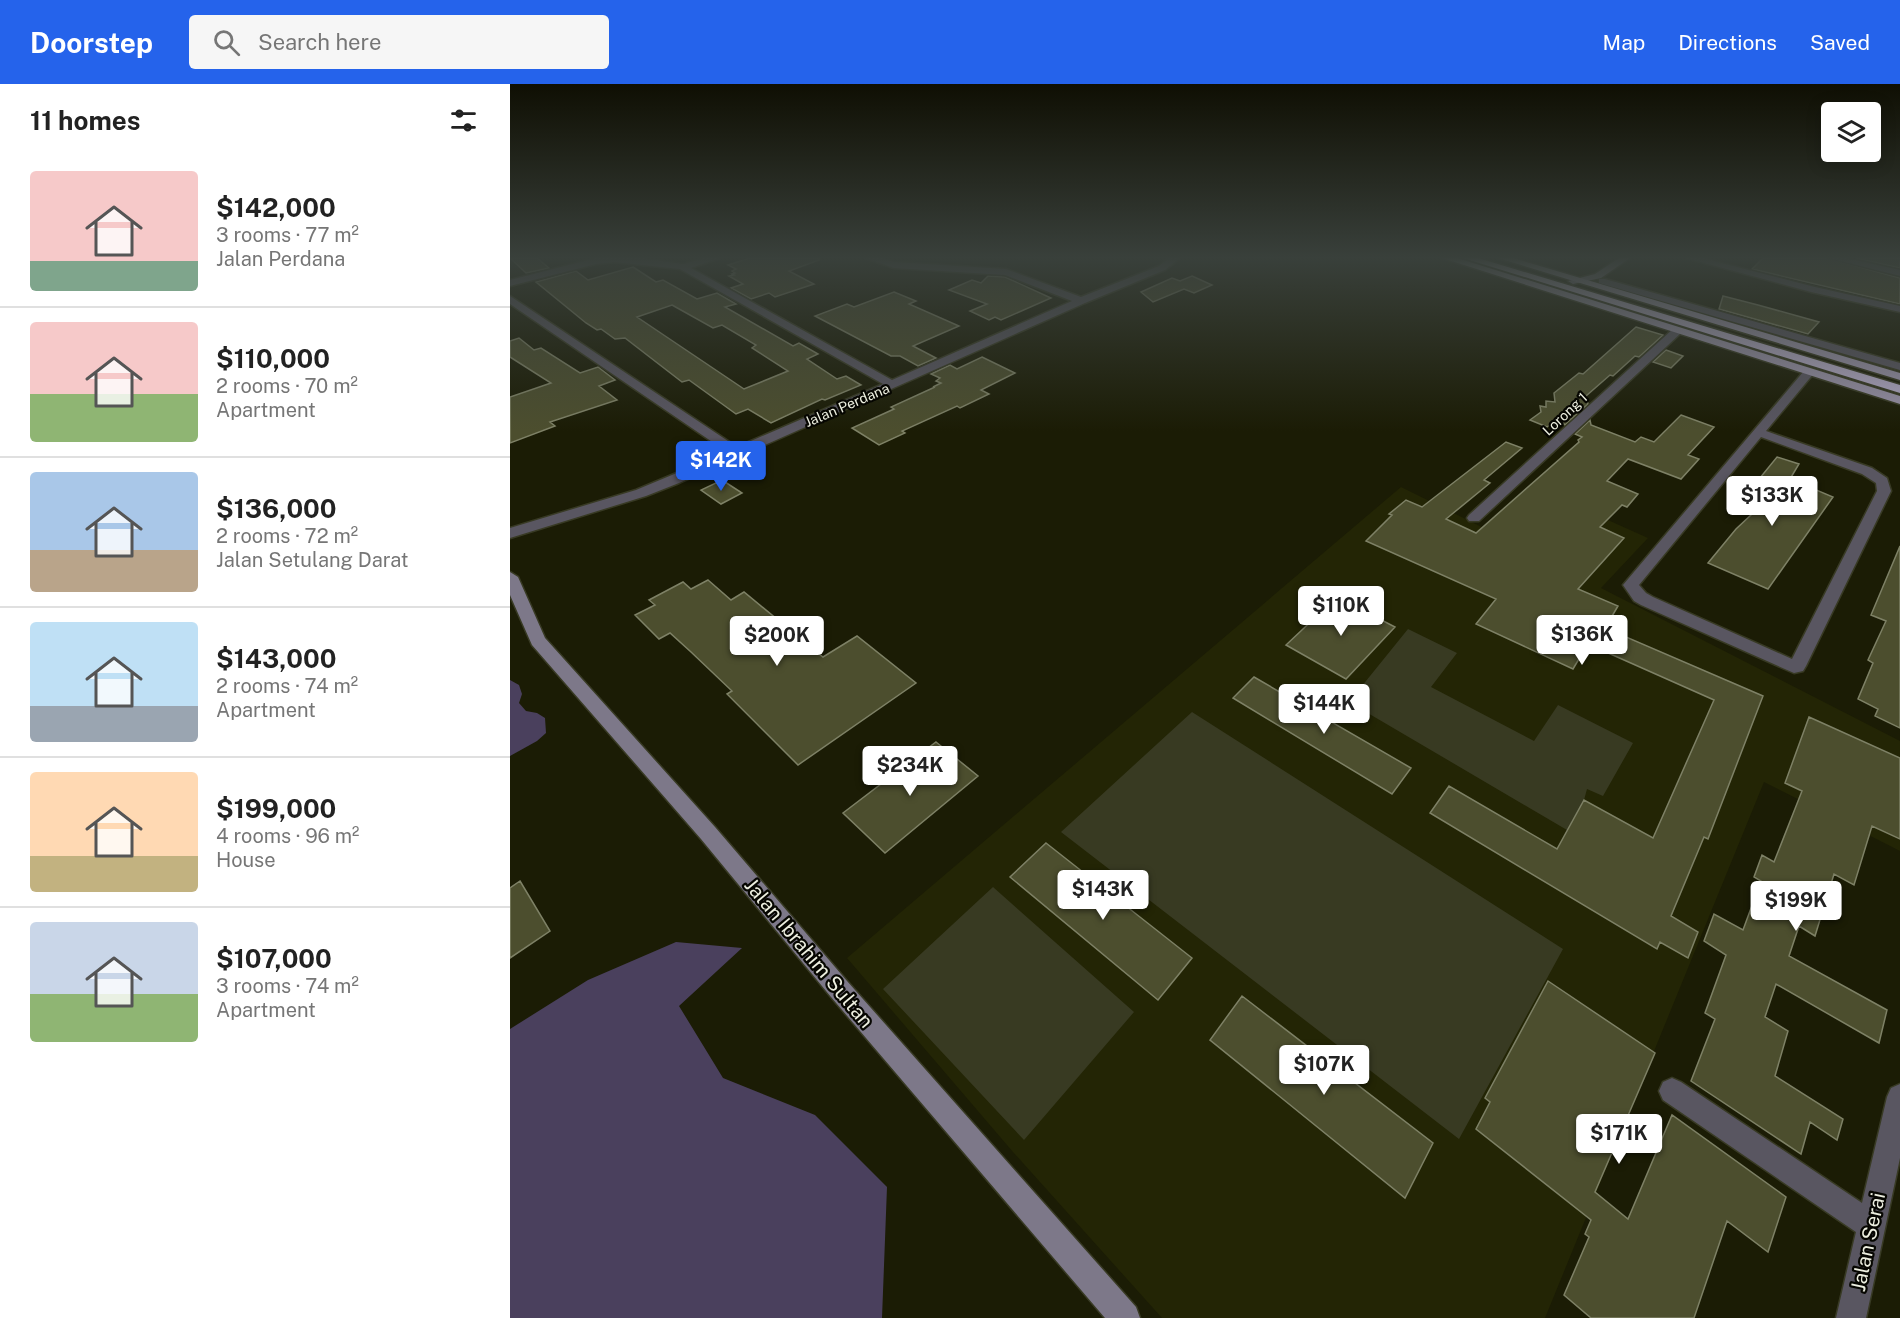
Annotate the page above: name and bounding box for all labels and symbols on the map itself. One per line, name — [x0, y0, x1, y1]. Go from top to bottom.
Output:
street label: Jalan Perdana — [802, 380, 892, 430]
street label: Lorong 1 — [1539, 389, 1591, 439]
pin: $142K — [679, 441, 763, 492]
pin: $133K — [1730, 476, 1814, 527]
pin: $110K — [1299, 586, 1383, 637]
pin: $136K — [1540, 615, 1624, 666]
pin: $200K — [735, 616, 819, 667]
pin: $144K — [1282, 684, 1366, 735]
pin: $234K — [868, 746, 952, 797]
pin: $143K — [1061, 870, 1145, 921]
street label: Jalan Ibrahim Sultan — [739, 873, 879, 1033]
pin: $199K — [1754, 881, 1838, 932]
pin: $107K — [1282, 1045, 1366, 1096]
pin: $171K — [1577, 1114, 1661, 1165]
street label: Jalan Serai — [1846, 1190, 1890, 1294]

